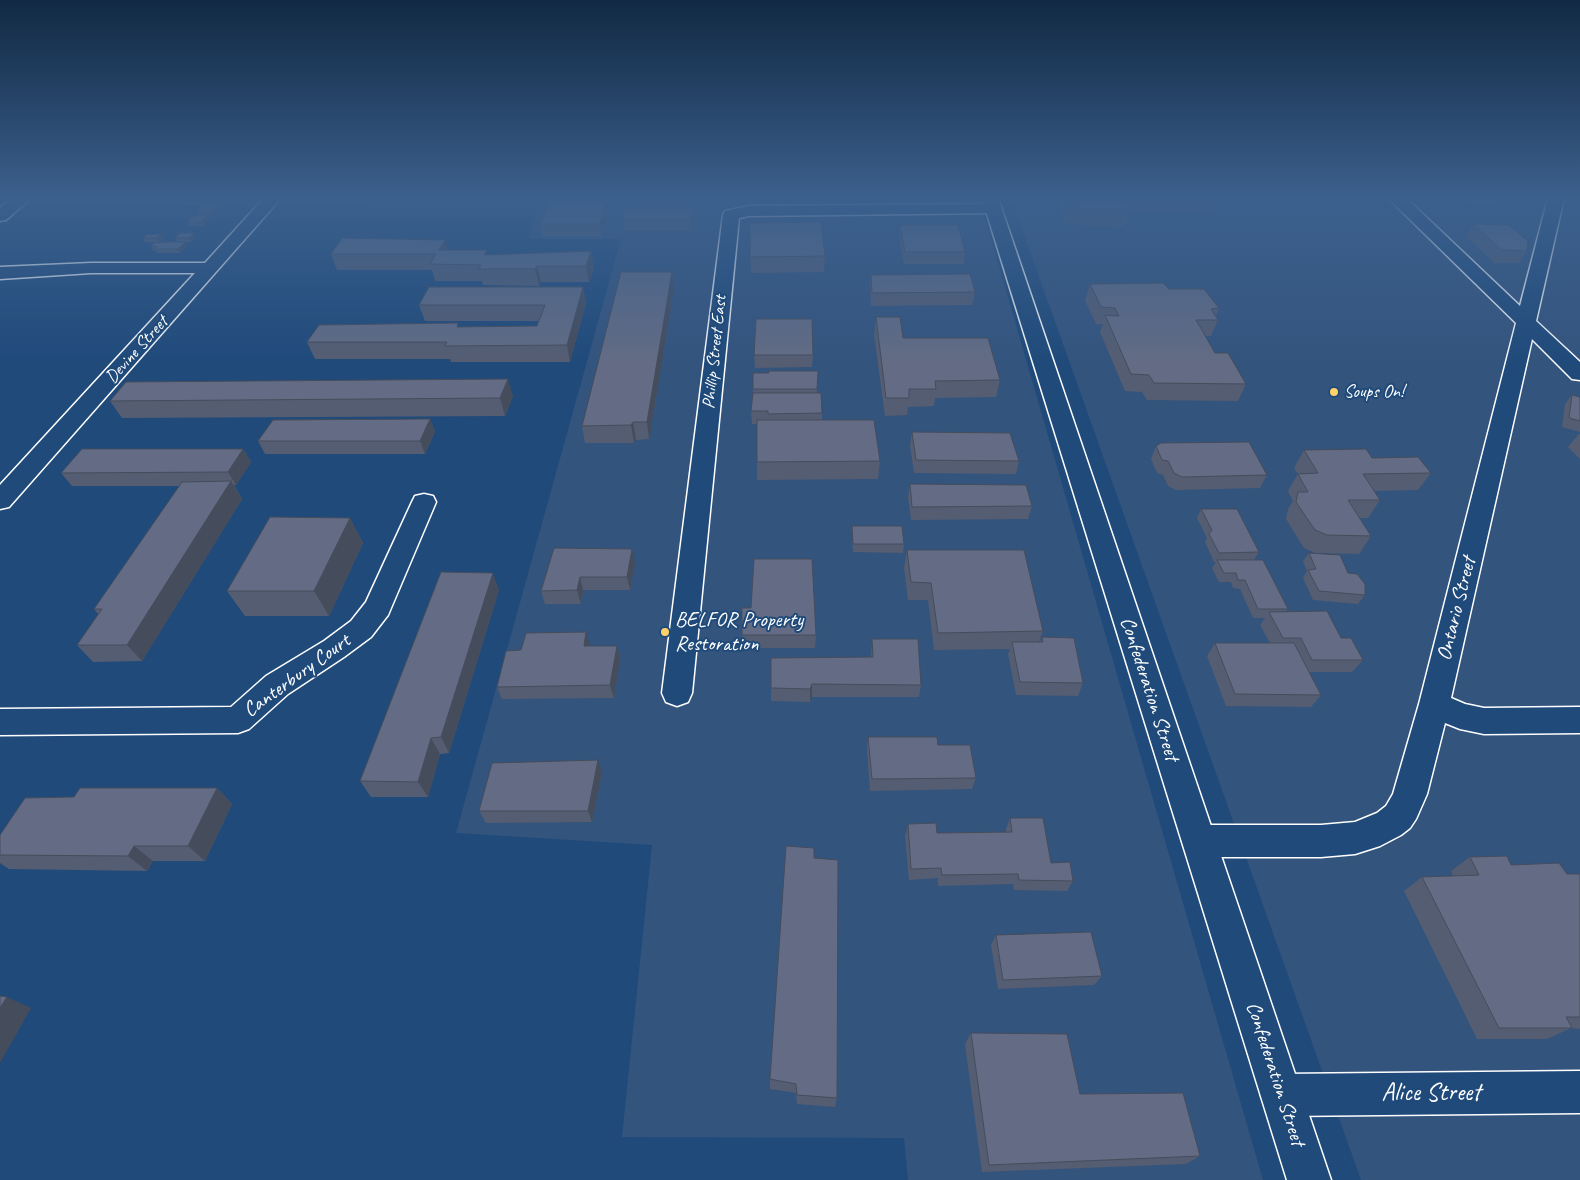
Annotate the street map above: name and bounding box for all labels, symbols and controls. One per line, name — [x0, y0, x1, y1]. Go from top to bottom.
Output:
street label: Phillip Street East — [698, 294, 732, 410]
street label: Devine Street — [101, 312, 173, 388]
place label: Soups On! — [1344, 381, 1404, 403]
marker: Soups On! — [1328, 386, 1340, 398]
street label: Ontario Street — [1432, 555, 1482, 663]
place label: BELFOR Property Restoration — [675, 607, 803, 657]
street label: Confederation Street — [1114, 614, 1184, 764]
marker: BELFOR Property Restoration — [659, 626, 671, 638]
street label: Canterbury Court — [239, 629, 355, 723]
street label: Confederation Street — [1240, 999, 1310, 1149]
street label: Alice Street — [1382, 1078, 1480, 1108]

